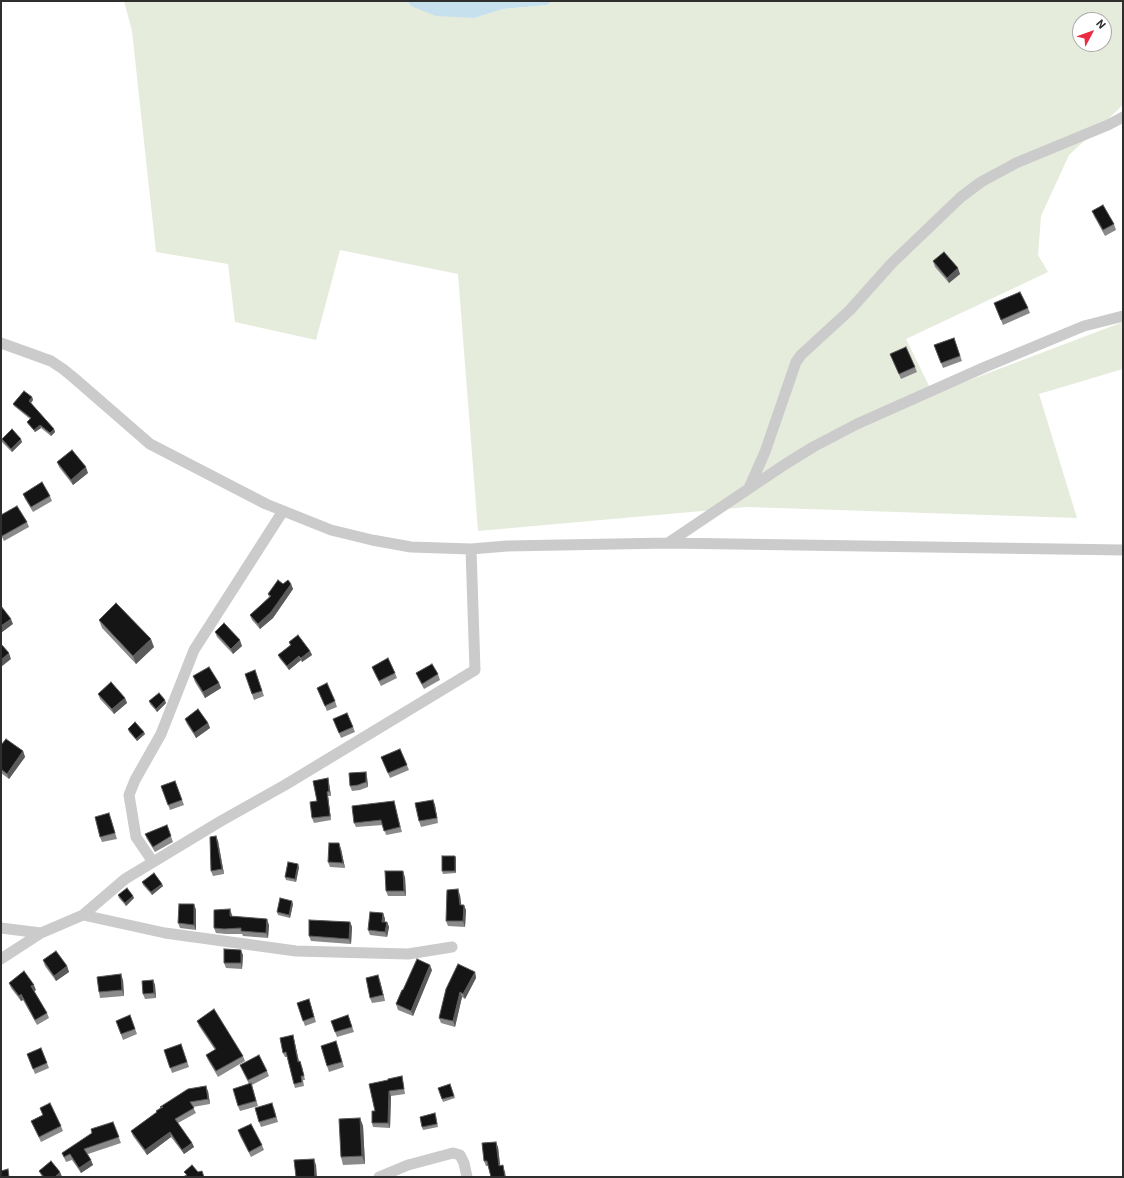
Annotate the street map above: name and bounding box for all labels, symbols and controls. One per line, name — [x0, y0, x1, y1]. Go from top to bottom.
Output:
north arrow — [1072, 12, 1112, 52]
text: N — [1093, 17, 1108, 32]

